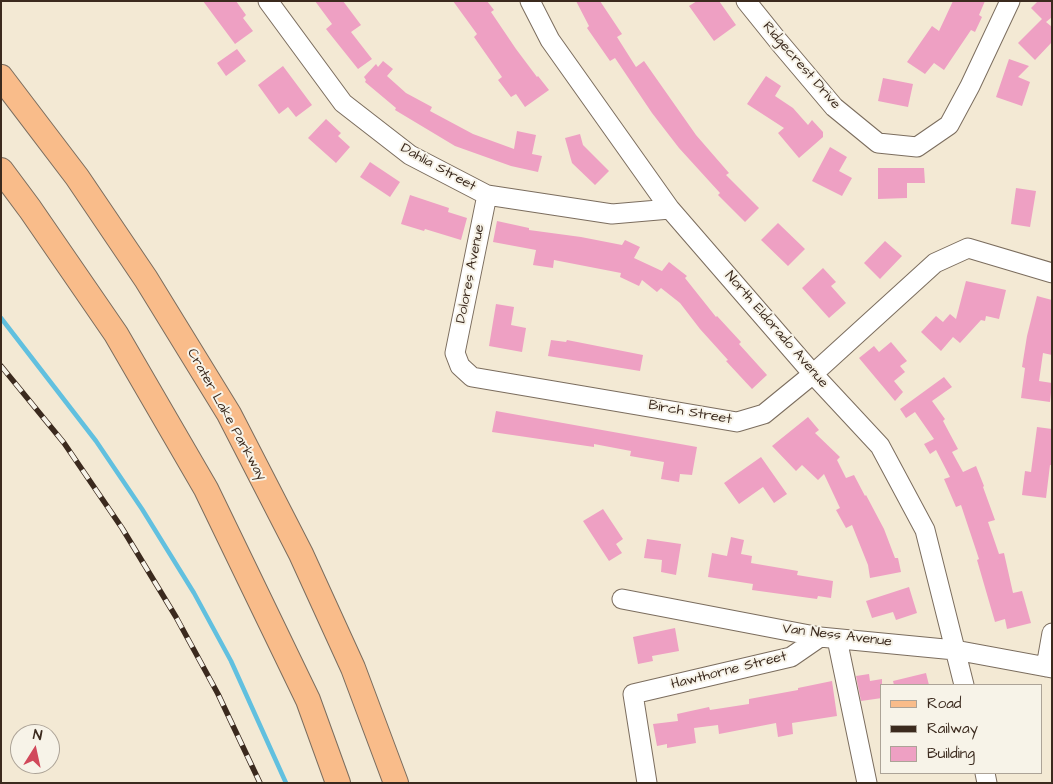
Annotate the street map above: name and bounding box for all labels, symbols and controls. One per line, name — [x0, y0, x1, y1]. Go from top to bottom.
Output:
street label: Ridgecrest Drive — [758, 19, 844, 113]
street label: Dahlia Street — [397, 140, 479, 196]
street label: Dolores Avenue — [453, 223, 489, 325]
street label: North Eldorado Avenue — [721, 268, 831, 392]
street label: Crater Lake Parkway — [183, 346, 269, 484]
street label: Birch Street — [647, 397, 733, 429]
street label: Van Ness Avenue — [781, 621, 893, 651]
street label: Hawthorne Street — [669, 649, 789, 693]
legend — [880, 684, 1043, 774]
text: Road — [927, 693, 961, 714]
text: Railway — [927, 718, 978, 739]
north arrow — [10, 724, 60, 774]
text: N — [31, 725, 43, 746]
text: Building — [927, 743, 975, 764]

